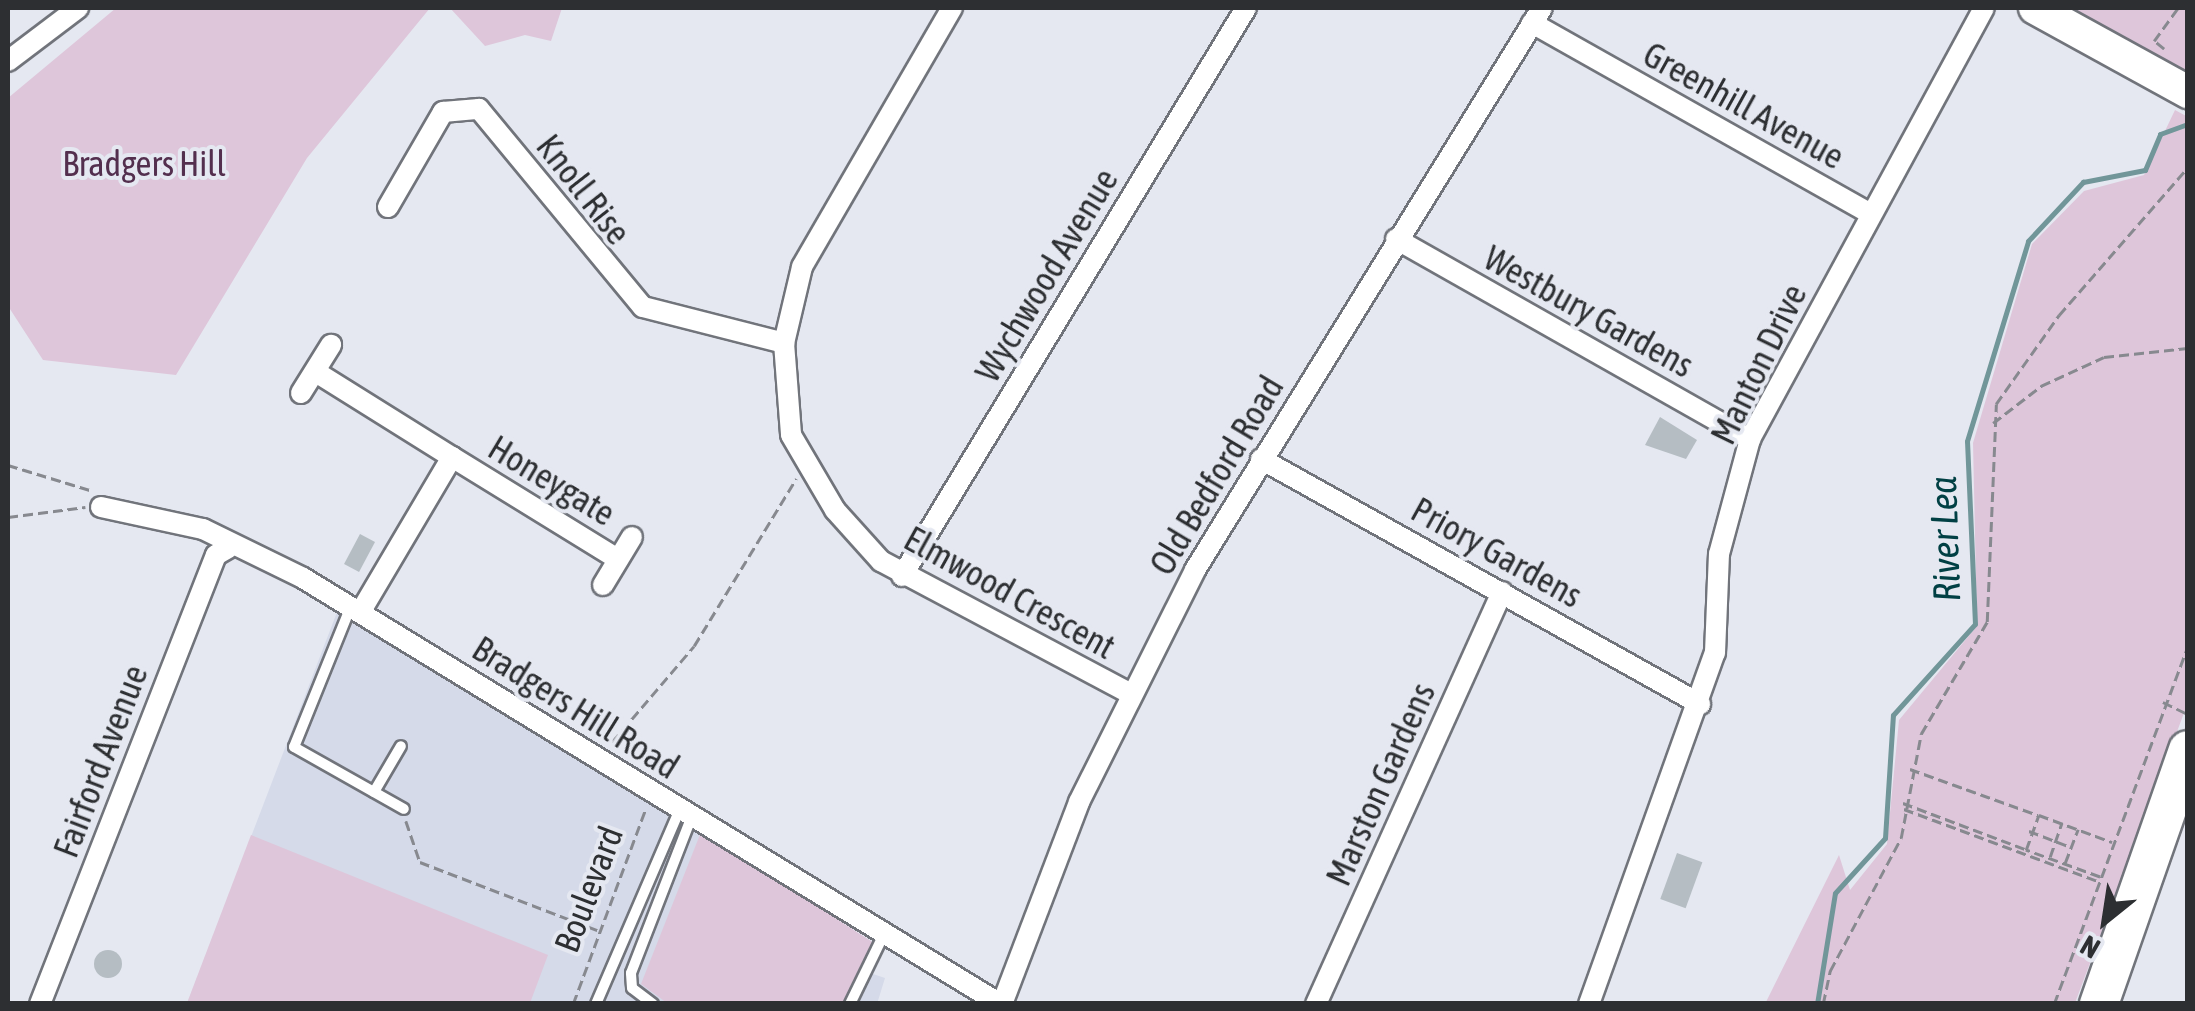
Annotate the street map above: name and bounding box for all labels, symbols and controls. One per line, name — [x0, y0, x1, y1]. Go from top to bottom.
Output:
street label: Greenhill Avenue — [1636, 33, 1852, 177]
street label: Knoll Rise — [528, 126, 640, 252]
park label: Bradgers Hill — [62, 142, 226, 184]
street label: Wychwood Avenue — [966, 161, 1126, 389]
street label: Westbury Gardens — [1477, 236, 1701, 386]
street label: Manton Drive — [1701, 277, 1815, 451]
street label: Old Bedford Road — [1140, 368, 1292, 582]
street label: Honeygate — [481, 426, 623, 534]
water label: River Lea — [1920, 475, 1970, 603]
street label: Priory Gardens — [1404, 488, 1590, 616]
street label: Elmwood Crescent — [897, 517, 1123, 667]
street label: Bradgers Hill Road — [465, 627, 687, 787]
street label: Fairford Avenue — [44, 659, 156, 863]
street label: Marston Gardens — [1317, 676, 1443, 892]
street label: Boulevard — [545, 820, 631, 958]
north arrow — [2055, 871, 2155, 971]
text: N — [2075, 929, 2105, 965]

